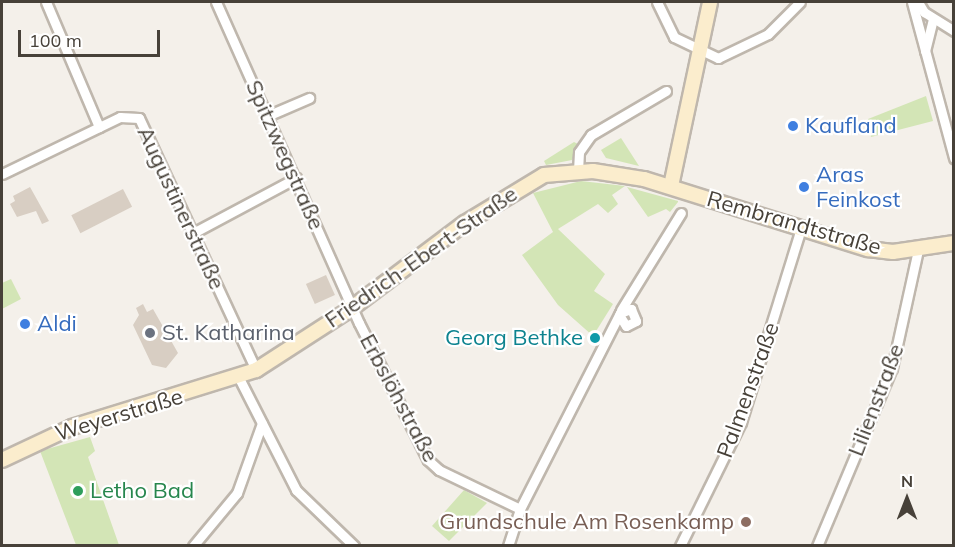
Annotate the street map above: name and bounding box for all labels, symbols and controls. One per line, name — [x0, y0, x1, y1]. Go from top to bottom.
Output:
scale bar — [21, 18, 164, 56]
text: 100 m — [29, 29, 82, 52]
street label: Spitzwegstraße — [240, 76, 330, 234]
place label: Kaufland — [805, 113, 897, 139]
marker: Kaufland — [786, 119, 800, 133]
street label: Augustinerstraße — [132, 122, 230, 294]
place label: Aras Feinkost — [816, 161, 900, 212]
marker: Aras Feinkost — [797, 180, 811, 194]
street label: Friedrich-Ebert-Straße — [320, 181, 522, 333]
street label: Rembrandtstraße — [704, 186, 884, 260]
place label: Aldi — [37, 311, 77, 337]
marker: Aldi — [18, 317, 32, 331]
street label: Palmenstraße — [711, 319, 785, 461]
place label: St. Katharina — [162, 320, 295, 346]
place label: Georg Bethke — [445, 325, 583, 351]
marker: St. Katharina — [143, 326, 157, 340]
street label: Erbslöhstraße — [354, 329, 444, 467]
marker: Georg Bethke — [588, 331, 602, 345]
street label: Lilienstraße — [843, 340, 909, 460]
street label: Weyerstraße — [52, 383, 186, 447]
north arrow — [877, 469, 937, 529]
text: N — [901, 471, 913, 491]
place label: Letho Bad — [90, 478, 194, 504]
marker: Letho Bad — [71, 484, 85, 498]
place label: Grundschule Am Rosenkamp — [439, 509, 734, 535]
marker: Grundschule Am Rosenkamp — [739, 515, 753, 529]

